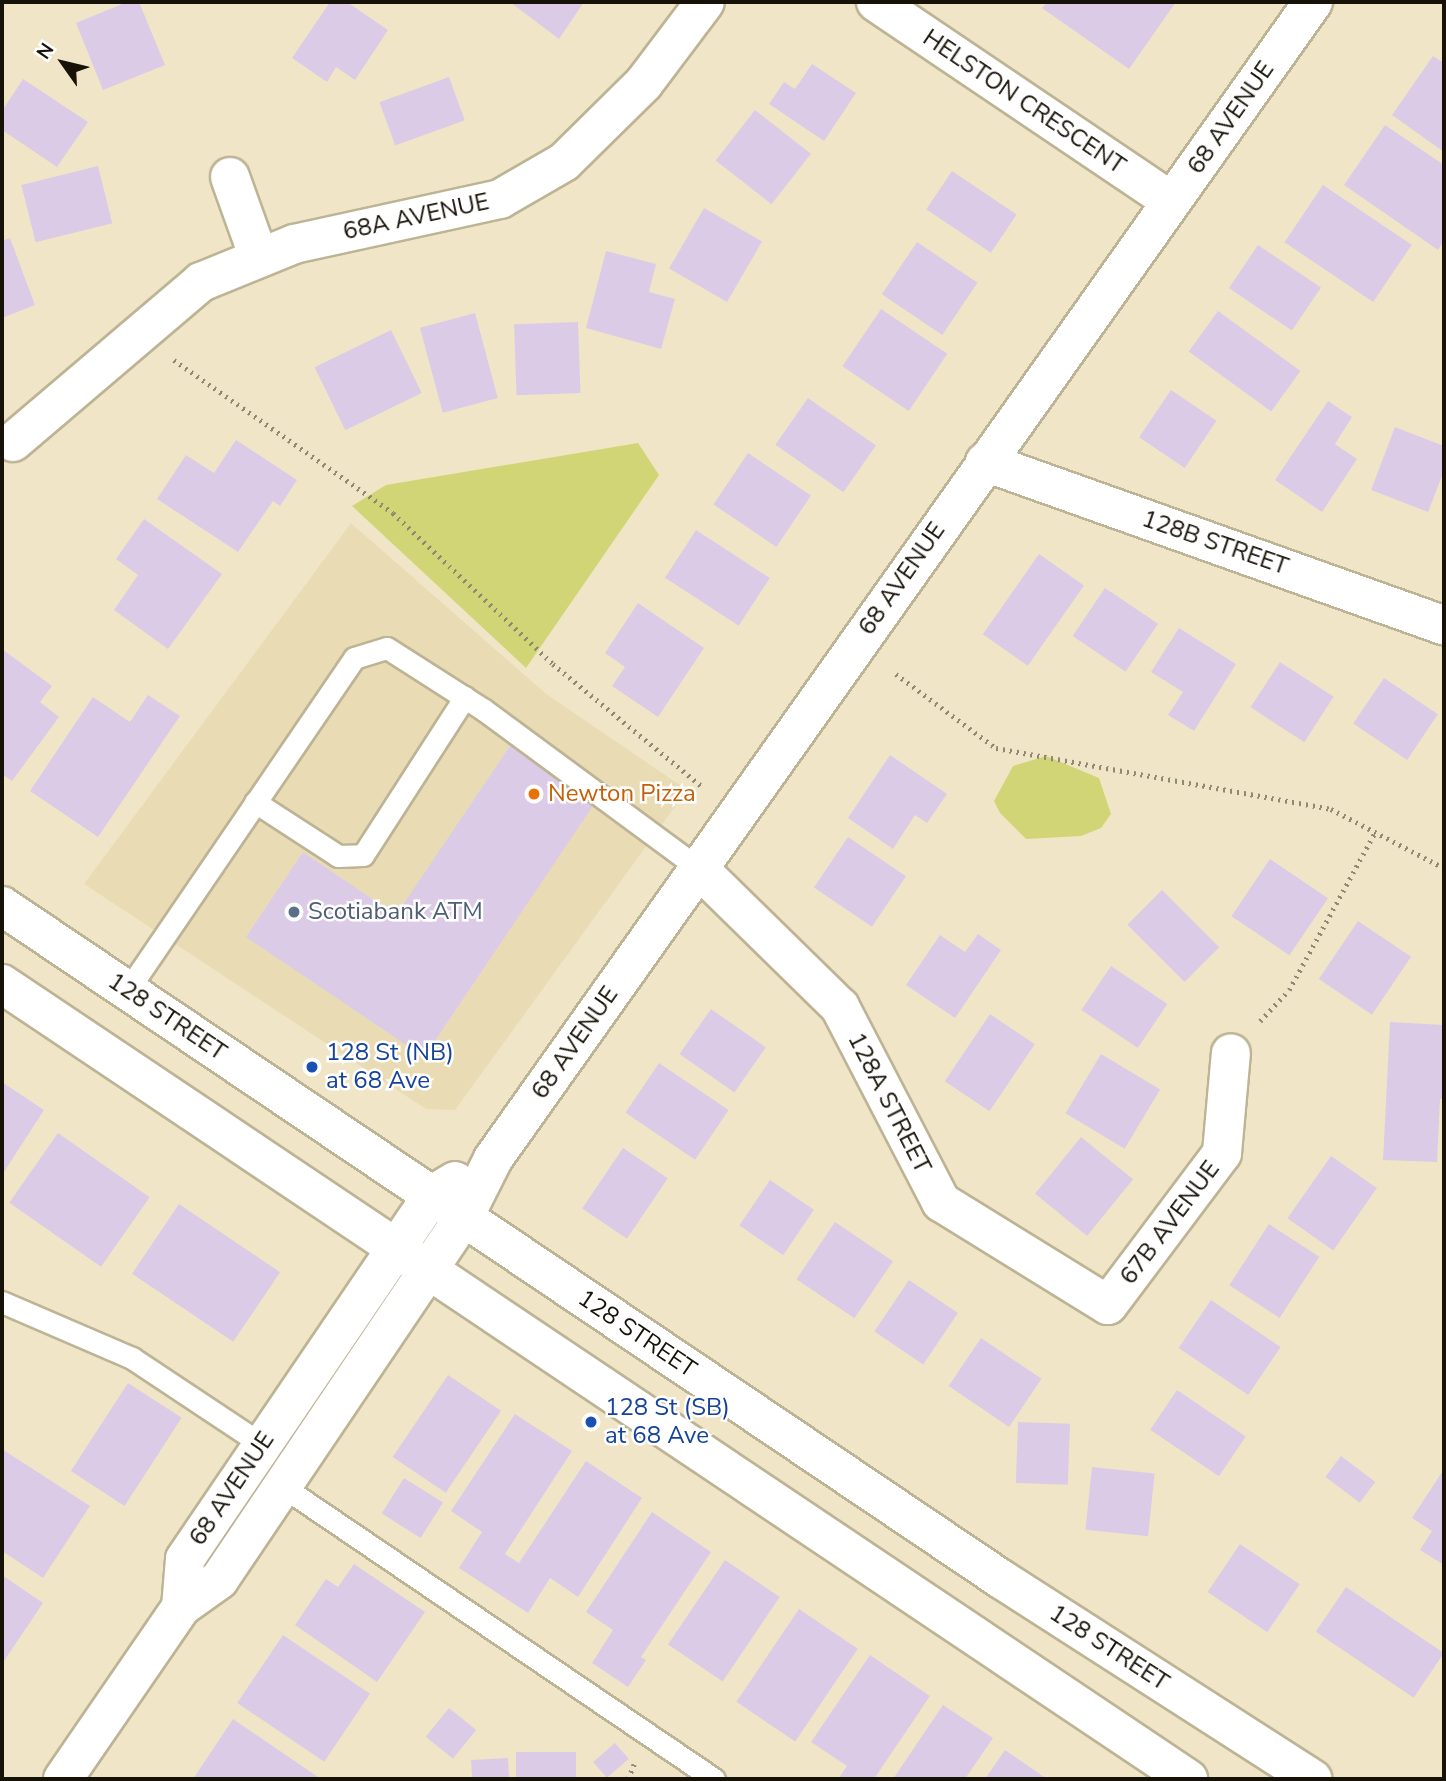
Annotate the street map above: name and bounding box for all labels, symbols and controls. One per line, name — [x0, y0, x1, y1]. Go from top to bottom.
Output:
street label: HELSTON CRESCENT — [917, 24, 1131, 180]
north arrow — [28, 28, 98, 98]
text: N — [31, 38, 60, 64]
street label: 68 AVENUE — [1182, 56, 1280, 180]
street label: 68A AVENUE — [340, 187, 492, 247]
street label: 128B STREET — [1138, 505, 1292, 581]
street label: 68 AVENUE — [853, 517, 951, 641]
place label: Newton Pizza — [548, 780, 696, 808]
marker: Newton Pizza — [526, 786, 542, 802]
place label: Scotiabank ATM — [308, 898, 483, 926]
marker: Scotiabank ATM — [286, 904, 302, 920]
street label: 128 STREET — [102, 967, 232, 1067]
street label: 68 AVENUE — [526, 981, 624, 1105]
street label: 128A STREET — [841, 1028, 937, 1178]
place label: 128 St (NB) at 68 Ave — [326, 1039, 454, 1095]
marker: 128 St (NB) at 68 Ave — [304, 1059, 320, 1075]
street label: 67B AVENUE — [1114, 1156, 1226, 1290]
street label: 128 STREET — [572, 1284, 702, 1384]
place label: 128 St (SB) at 68 Ave — [605, 1394, 730, 1450]
marker: 128 St (SB) at 68 Ave — [583, 1414, 599, 1430]
street label: 68 AVENUE — [183, 1427, 281, 1551]
street label: 128 STREET — [1044, 1599, 1174, 1697]

